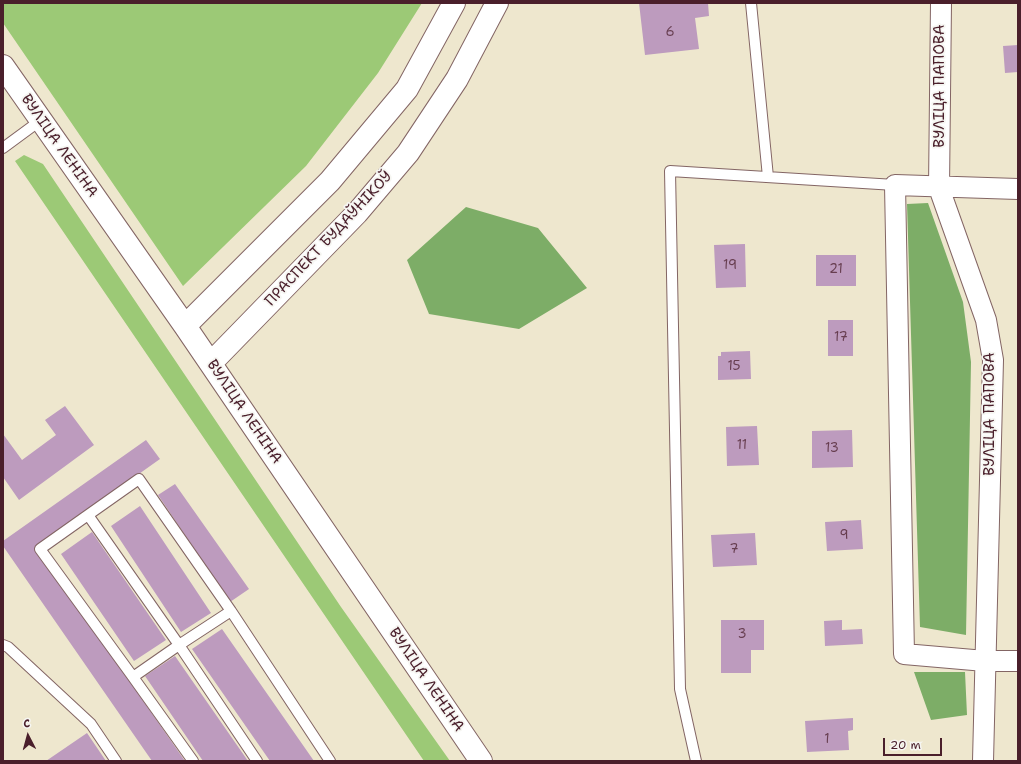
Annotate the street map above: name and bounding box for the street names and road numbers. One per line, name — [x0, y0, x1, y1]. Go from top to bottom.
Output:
street label: ВУЛІЦА ПАПОВА — [931, 24, 949, 148]
street label: ВУЛІЦА ЛЕНІНА — [17, 91, 101, 201]
street label: ПРАСПЕКТ БУДАЎНІКОЎ — [262, 168, 396, 310]
street label: ВУЛІЦА ПАПОВА — [981, 352, 999, 476]
street label: ВУЛІЦА ЛЕНІНА — [203, 357, 285, 467]
street label: ВУЛІЦА ЛЕНІНА — [385, 625, 467, 735]

